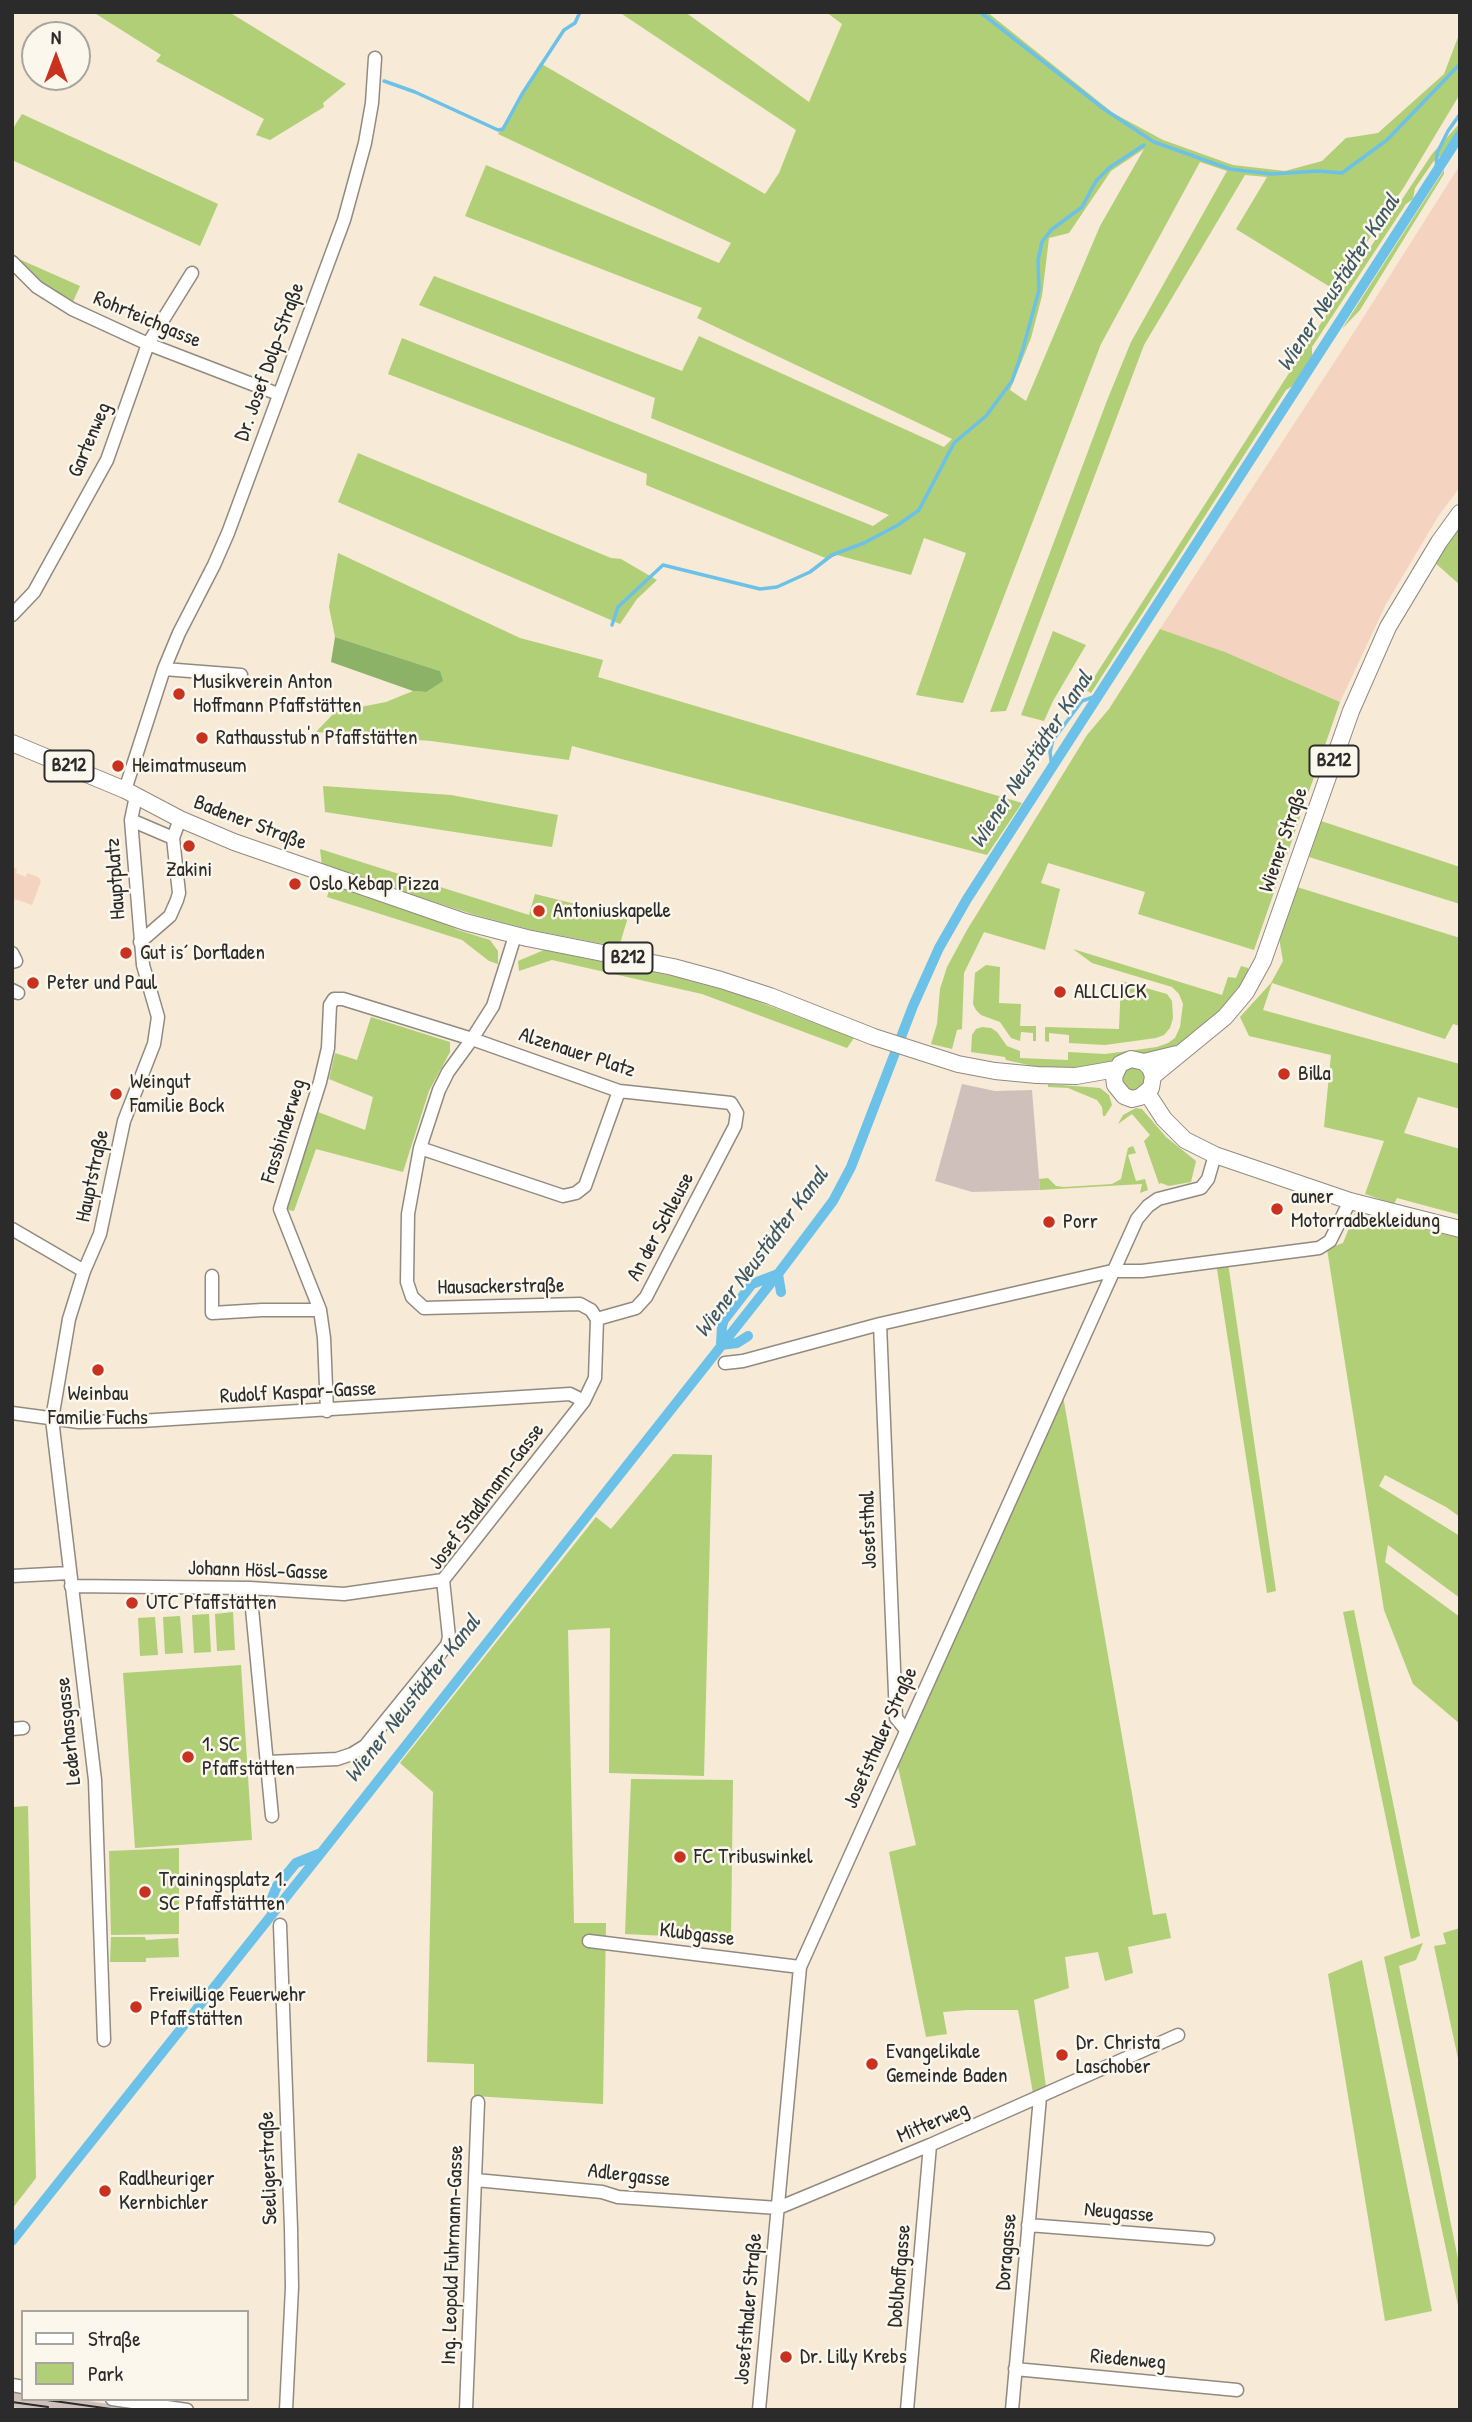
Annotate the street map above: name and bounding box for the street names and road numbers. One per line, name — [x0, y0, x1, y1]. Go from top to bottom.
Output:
street label: Dr. Josef Dolp-Straße — [230, 279, 310, 445]
street label: Rohrteichgasse — [89, 286, 205, 354]
street label: Gartenweg — [63, 399, 117, 481]
road number: B212 — [1310, 746, 1358, 776]
road number: B212 — [44, 750, 94, 782]
street label: Wiener Straße — [1254, 784, 1314, 896]
street label: Badener Straße — [190, 790, 310, 856]
street label: Hauptplatz — [101, 837, 131, 921]
road number: B212 — [604, 942, 652, 974]
street label: Alzenauer Platz — [516, 1022, 638, 1084]
street label: Fassbinderweg — [256, 1076, 312, 1186]
street label: Hauptstraße — [71, 1128, 115, 1224]
street label: An der Schleuse — [622, 1168, 700, 1286]
street label: Hausackerstraße — [437, 1273, 565, 1301]
street label: Rudolf Kaspar-Gasse — [219, 1376, 377, 1410]
street label: Josef Stadlmann-Gasse — [424, 1419, 550, 1575]
street label: Josefsthal — [855, 1491, 883, 1569]
street label: Johann Hösl-Gasse — [187, 1556, 329, 1586]
street label: Josefsthaler Straße — [839, 1663, 923, 1813]
street label: Lederhasgasse — [51, 1676, 87, 1786]
street label: Klubgasse — [658, 1918, 736, 1952]
street label: Mitterweg — [893, 2097, 973, 2149]
street label: Seeligerstraße — [254, 2111, 284, 2225]
street label: Ing. Leopold Fuhrmann-Gasse — [437, 2145, 469, 2365]
street label: Adlergasse — [586, 2158, 672, 2194]
street label: Neugasse — [1083, 2197, 1155, 2229]
street label: Doragasse — [991, 2213, 1023, 2291]
street label: Doblhoffgasse — [883, 2224, 917, 2328]
street label: Josefsthaler Straße — [730, 2232, 768, 2386]
street label: Riedenweg — [1089, 2344, 1167, 2376]

